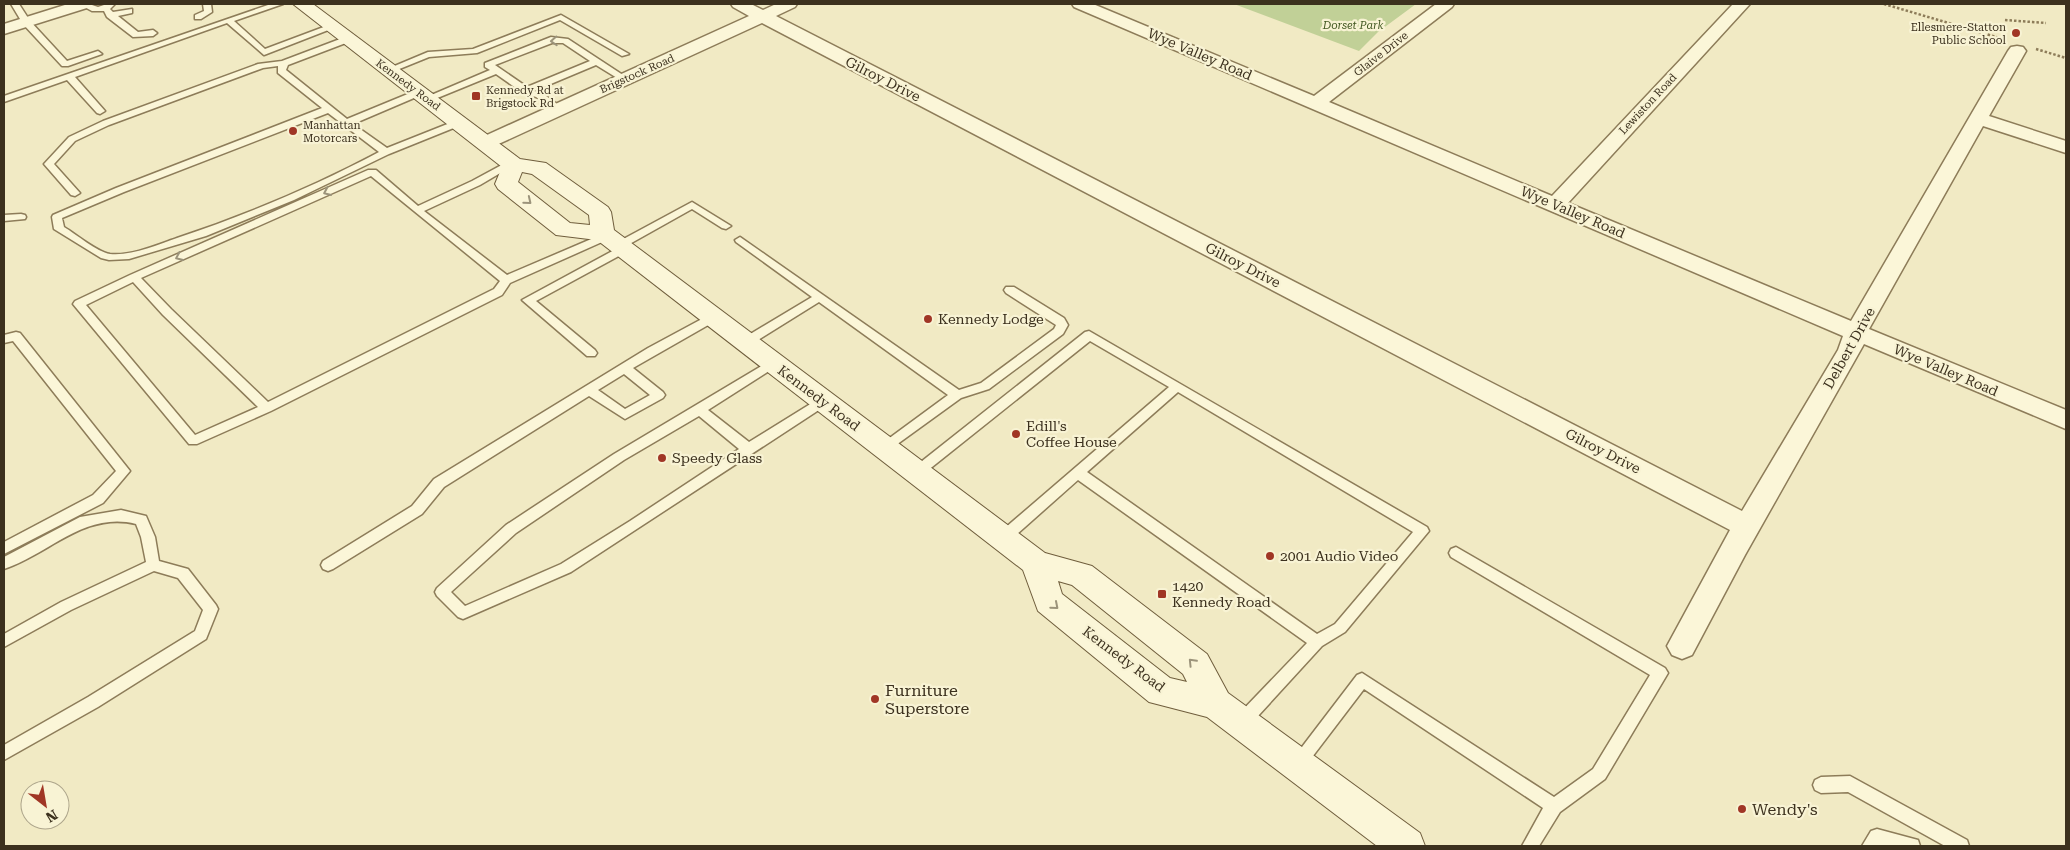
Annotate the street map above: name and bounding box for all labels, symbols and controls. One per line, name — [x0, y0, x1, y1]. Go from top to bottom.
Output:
park label: Dorset Park — [1322, 19, 1383, 32]
place label: Ellesmere-Statton Public School — [1911, 21, 2007, 47]
street label: Wye Valley Road — [1145, 25, 1255, 83]
marker: Ellesmere-Statton Public School — [2010, 27, 2022, 39]
street label: Glaive Drive — [1351, 29, 1411, 79]
one-way arrow — [550, 36, 558, 47]
street label: Brigstock Road — [598, 52, 676, 96]
street label: Gilroy Drive — [843, 53, 923, 105]
street label: Kennedy Road — [373, 56, 443, 114]
street label: Lewiston Road — [1617, 71, 1679, 137]
place label: Kennedy Rd at Brigstock Rd — [486, 84, 564, 110]
marker: Kennedy Rd at Brigstock Rd — [470, 90, 482, 102]
place label: Manhattan Motorcars — [303, 119, 361, 145]
marker: Manhattan Motorcars — [287, 125, 299, 137]
street label: Wye Valley Road — [1518, 183, 1628, 241]
one-way arrow — [323, 185, 332, 196]
one-way arrow — [522, 196, 531, 204]
street label: Gilroy Drive — [1203, 239, 1283, 291]
one-way arrow — [175, 251, 184, 262]
street label: Delbert Drive — [1820, 304, 1878, 392]
place label: Kennedy Lodge — [938, 311, 1044, 327]
marker: Kennedy Lodge — [922, 313, 934, 325]
street label: Wye Valley Road — [1891, 341, 2001, 399]
street label: Kennedy Road — [775, 362, 863, 434]
place label: Edill's Coffee House — [1026, 418, 1117, 450]
street label: Gilroy Drive — [1563, 425, 1643, 477]
marker: Edill's Coffee House — [1010, 428, 1022, 440]
place label: Speedy Glass — [672, 450, 762, 466]
marker: Speedy Glass — [656, 452, 668, 464]
place label: 2001 Audio Video — [1280, 548, 1398, 564]
marker: 2001 Audio Video — [1264, 550, 1276, 562]
place label: 1420 Kennedy Road — [1172, 578, 1271, 610]
marker: 1420 Kennedy Road — [1156, 588, 1168, 600]
one-way arrow — [1050, 600, 1059, 609]
street label: Kennedy Road — [1080, 623, 1168, 695]
one-way arrow — [1189, 659, 1198, 668]
place label: Furniture Superstore — [885, 681, 969, 718]
marker: Furniture Superstore — [869, 693, 881, 705]
north arrow — [20, 780, 70, 830]
place label: Wendy's — [1752, 800, 1818, 819]
marker: Wendy's — [1736, 803, 1748, 815]
text: N — [43, 807, 60, 826]

